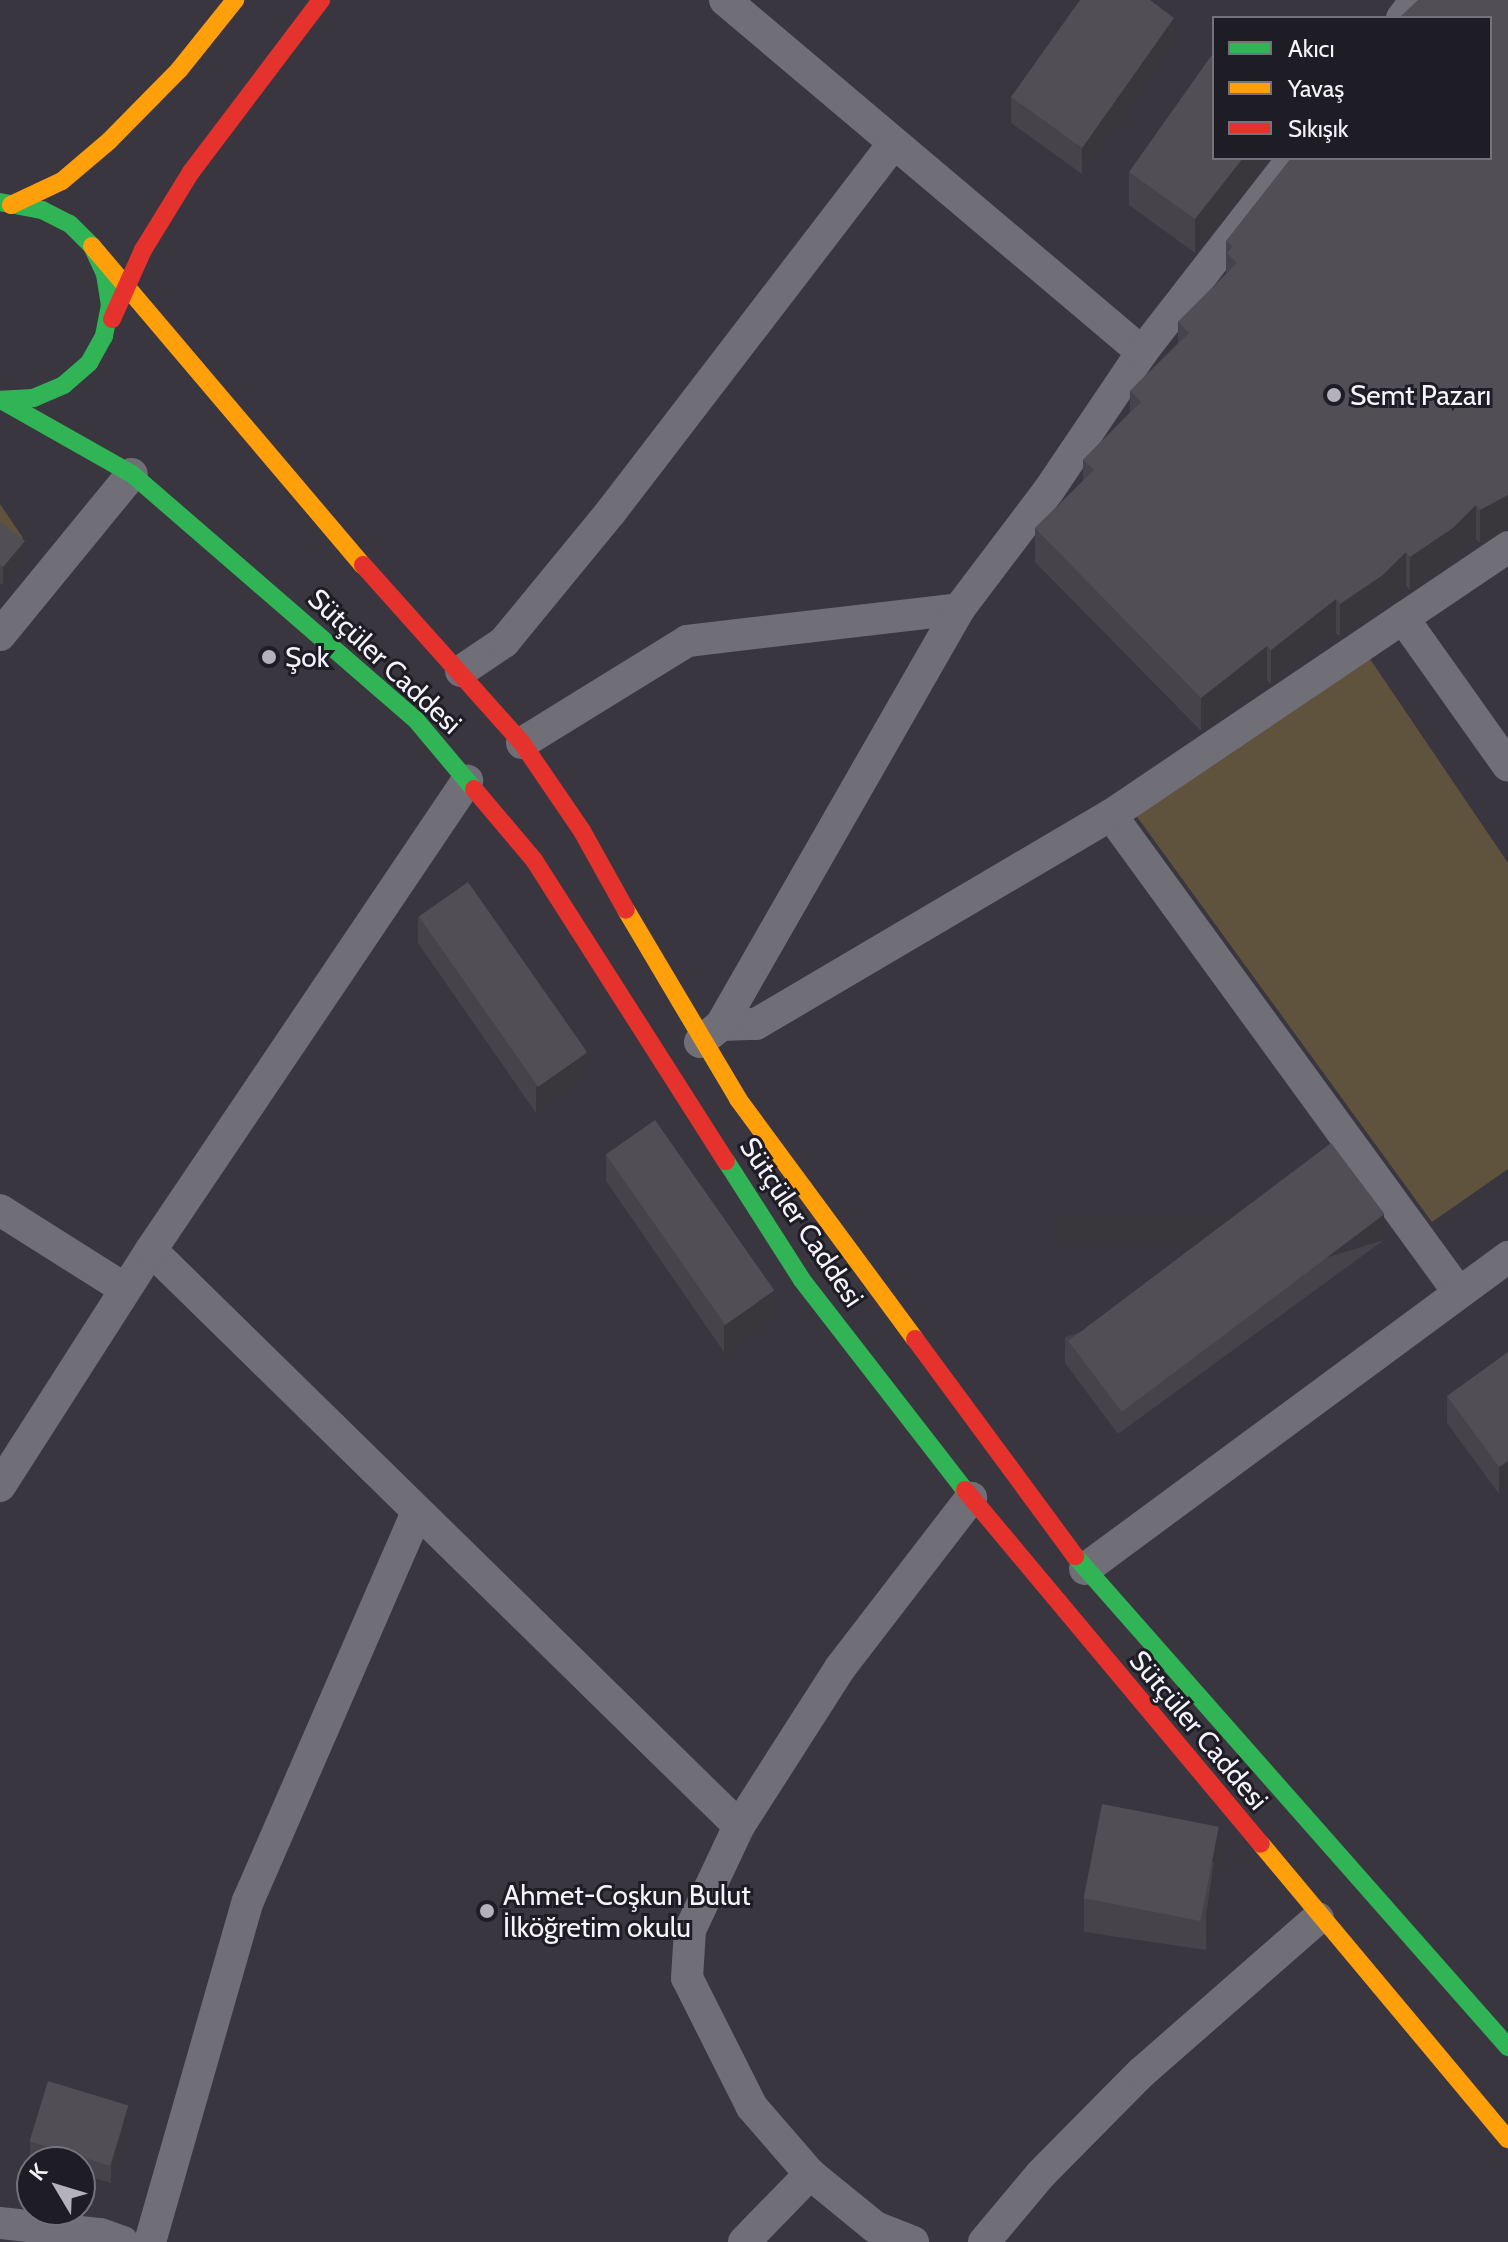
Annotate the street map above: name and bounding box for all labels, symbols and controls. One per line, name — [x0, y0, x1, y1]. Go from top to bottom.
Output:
legend — [1212, 16, 1492, 160]
text: Akıcı — [1288, 34, 1335, 63]
text: Yavaş — [1288, 74, 1344, 103]
text: Sıkışık — [1288, 114, 1349, 143]
place label: Semt Pazarı — [1350, 378, 1491, 412]
marker: Semt Pazarı — [1325, 386, 1343, 404]
street label: Sütçüler Caddesi — [301, 581, 469, 741]
place label: Şok — [285, 640, 329, 674]
marker: Şok — [260, 648, 278, 666]
street label: Sütçüler Caddesi — [733, 1131, 871, 1313]
street label: Sütçüler Caddesi — [1123, 1644, 1275, 1816]
place label: Ahmet-Coşkun Bulut İlköğretim okulu — [503, 1878, 751, 1944]
marker: Ahmet-Coşkun Bulut İlköğretim okulu — [478, 1902, 496, 1920]
north arrow — [16, 2146, 96, 2226]
text: K — [23, 2158, 53, 2186]

